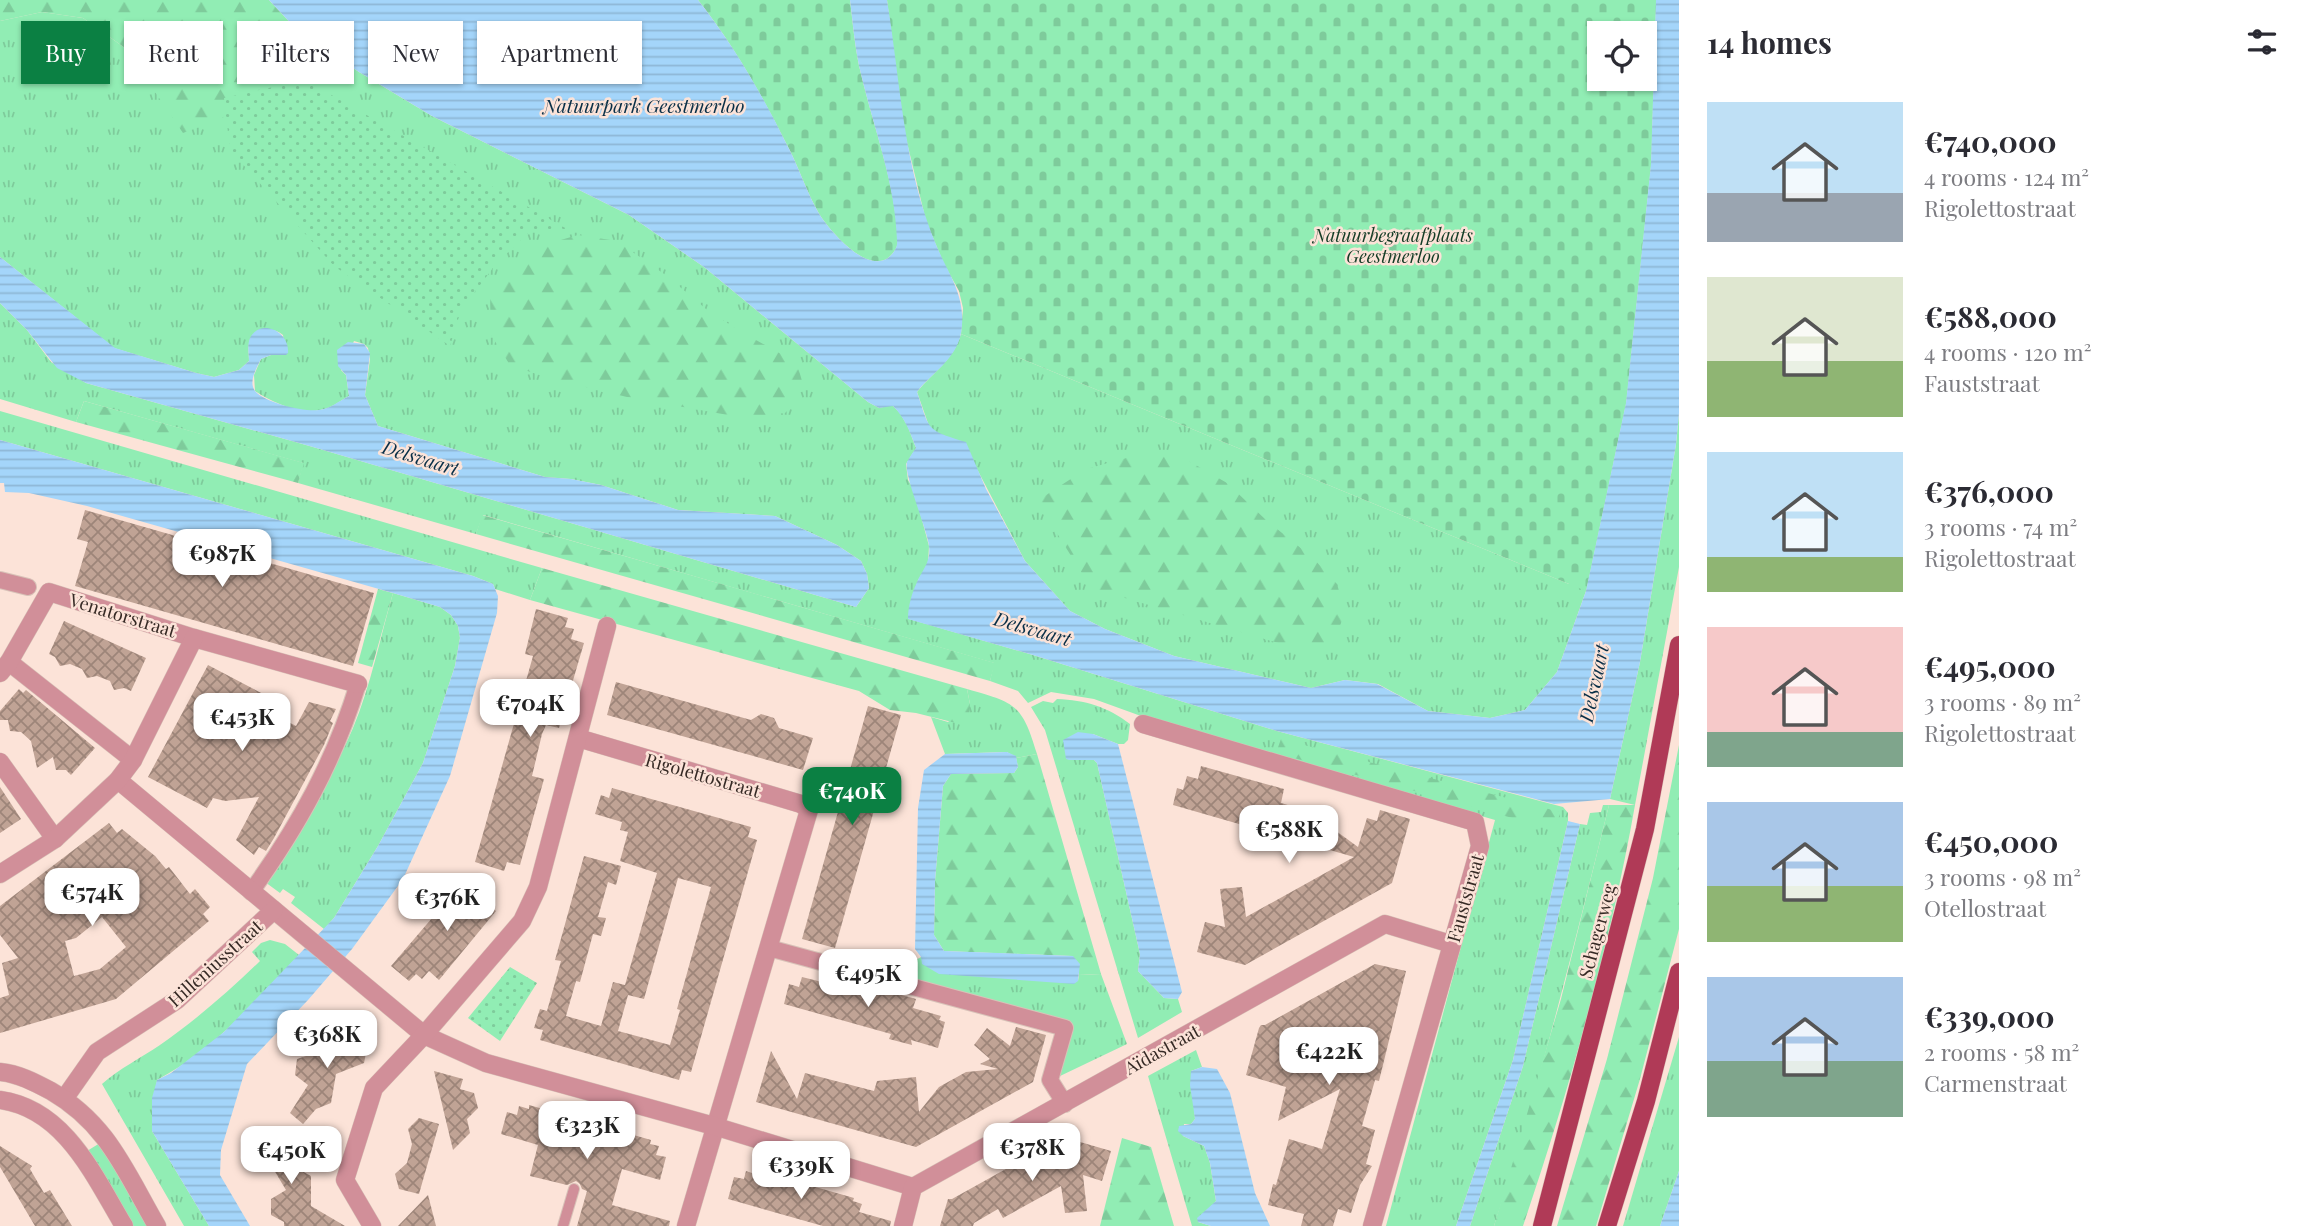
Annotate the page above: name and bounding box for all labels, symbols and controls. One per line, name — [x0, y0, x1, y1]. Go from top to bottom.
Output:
chip: Buy — [21, 21, 110, 84]
chip: Rent — [124, 21, 223, 84]
chip: Filters — [237, 21, 354, 84]
chip: New — [368, 21, 463, 84]
chip: Apartment — [477, 21, 642, 84]
map controls — [1587, 21, 1657, 91]
button: locate — [1587, 21, 1657, 91]
text: 14 homes — [1707, 22, 1832, 62]
icon: filters — [2243, 23, 2281, 61]
water label: Natuurpark Geestmerloo — [541, 92, 745, 118]
text: €740,000 — [1924, 121, 2057, 161]
icon: home — [1763, 130, 1847, 214]
text: 4 rooms · 124 m² — [1924, 161, 2089, 192]
text: Rigolettostraat — [1924, 192, 2076, 223]
park label: Natuurbegraafplaats Geestmerloo — [1311, 223, 1473, 268]
text: €588,000 — [1924, 296, 2057, 336]
icon: home — [1763, 305, 1847, 389]
text: 4 rooms · 120 m² — [1924, 336, 2092, 367]
text: Fauststraat — [1924, 367, 2040, 398]
water label: Delsvaart — [379, 433, 464, 481]
text: €376,000 — [1924, 471, 2054, 511]
icon: home — [1763, 480, 1847, 564]
text: 3 rooms · 74 m² — [1924, 511, 2077, 542]
pin: €987K — [173, 530, 271, 589]
text: €987K — [188, 536, 256, 567]
text: Rigolettostraat — [1924, 542, 2076, 573]
street label: Venatorstraat — [66, 587, 180, 643]
water label: Delsvaart — [991, 604, 1076, 652]
water label: Delsvaart — [1572, 640, 1614, 725]
text: €495,000 — [1924, 646, 2056, 686]
icon: home — [1763, 655, 1847, 739]
pin: €704K — [481, 680, 579, 739]
text: €704K — [496, 686, 564, 717]
text: 3 rooms · 89 m² — [1924, 686, 2081, 717]
pin: €453K — [193, 694, 291, 753]
text: €453K — [209, 700, 275, 731]
text: Rigolettostraat — [1924, 717, 2076, 748]
street label: Rigolettostraat — [643, 747, 764, 803]
pin: €740K — [803, 768, 901, 827]
text: €740K — [818, 774, 886, 805]
pin: €588K — [1240, 806, 1338, 865]
text: €588K — [1255, 812, 1323, 843]
text: €450,000 — [1924, 821, 2058, 861]
icon: home — [1763, 830, 1847, 914]
street label: Fauststraat — [1441, 851, 1489, 945]
text: 3 rooms · 98 m² — [1924, 861, 2081, 892]
pin: €574K — [43, 869, 141, 928]
pin: €376K — [398, 874, 496, 933]
text: €574K — [60, 875, 124, 906]
text: €376K — [414, 880, 480, 911]
street label: Schagerweg — [1573, 881, 1621, 981]
text: Otellostraat — [1924, 892, 2046, 923]
street label: Hilleniusstraat — [163, 914, 268, 1012]
pin: €495K — [819, 950, 917, 1009]
text: €495K — [835, 956, 901, 987]
text: €339,000 — [1924, 996, 2055, 1036]
icon: home — [1763, 1005, 1847, 1089]
pin: €368K — [278, 1010, 376, 1070]
text: €368K — [293, 1017, 361, 1048]
street label: Aïdastraat — [1119, 1018, 1205, 1080]
pin: €422K — [1280, 1028, 1378, 1087]
text: €422K — [1295, 1034, 1363, 1065]
text: 2 rooms · 58 m² — [1924, 1036, 2079, 1067]
text: Carmenstraat — [1924, 1067, 2067, 1098]
pin: €323K — [538, 1102, 636, 1161]
text: €323K — [554, 1108, 620, 1139]
pin: €378K — [983, 1124, 1081, 1183]
pin: €450K — [242, 1126, 340, 1186]
text: €378K — [999, 1130, 1065, 1161]
text: €450K — [257, 1133, 325, 1164]
pin: €339K — [752, 1142, 850, 1201]
text: €339K — [768, 1148, 834, 1179]

